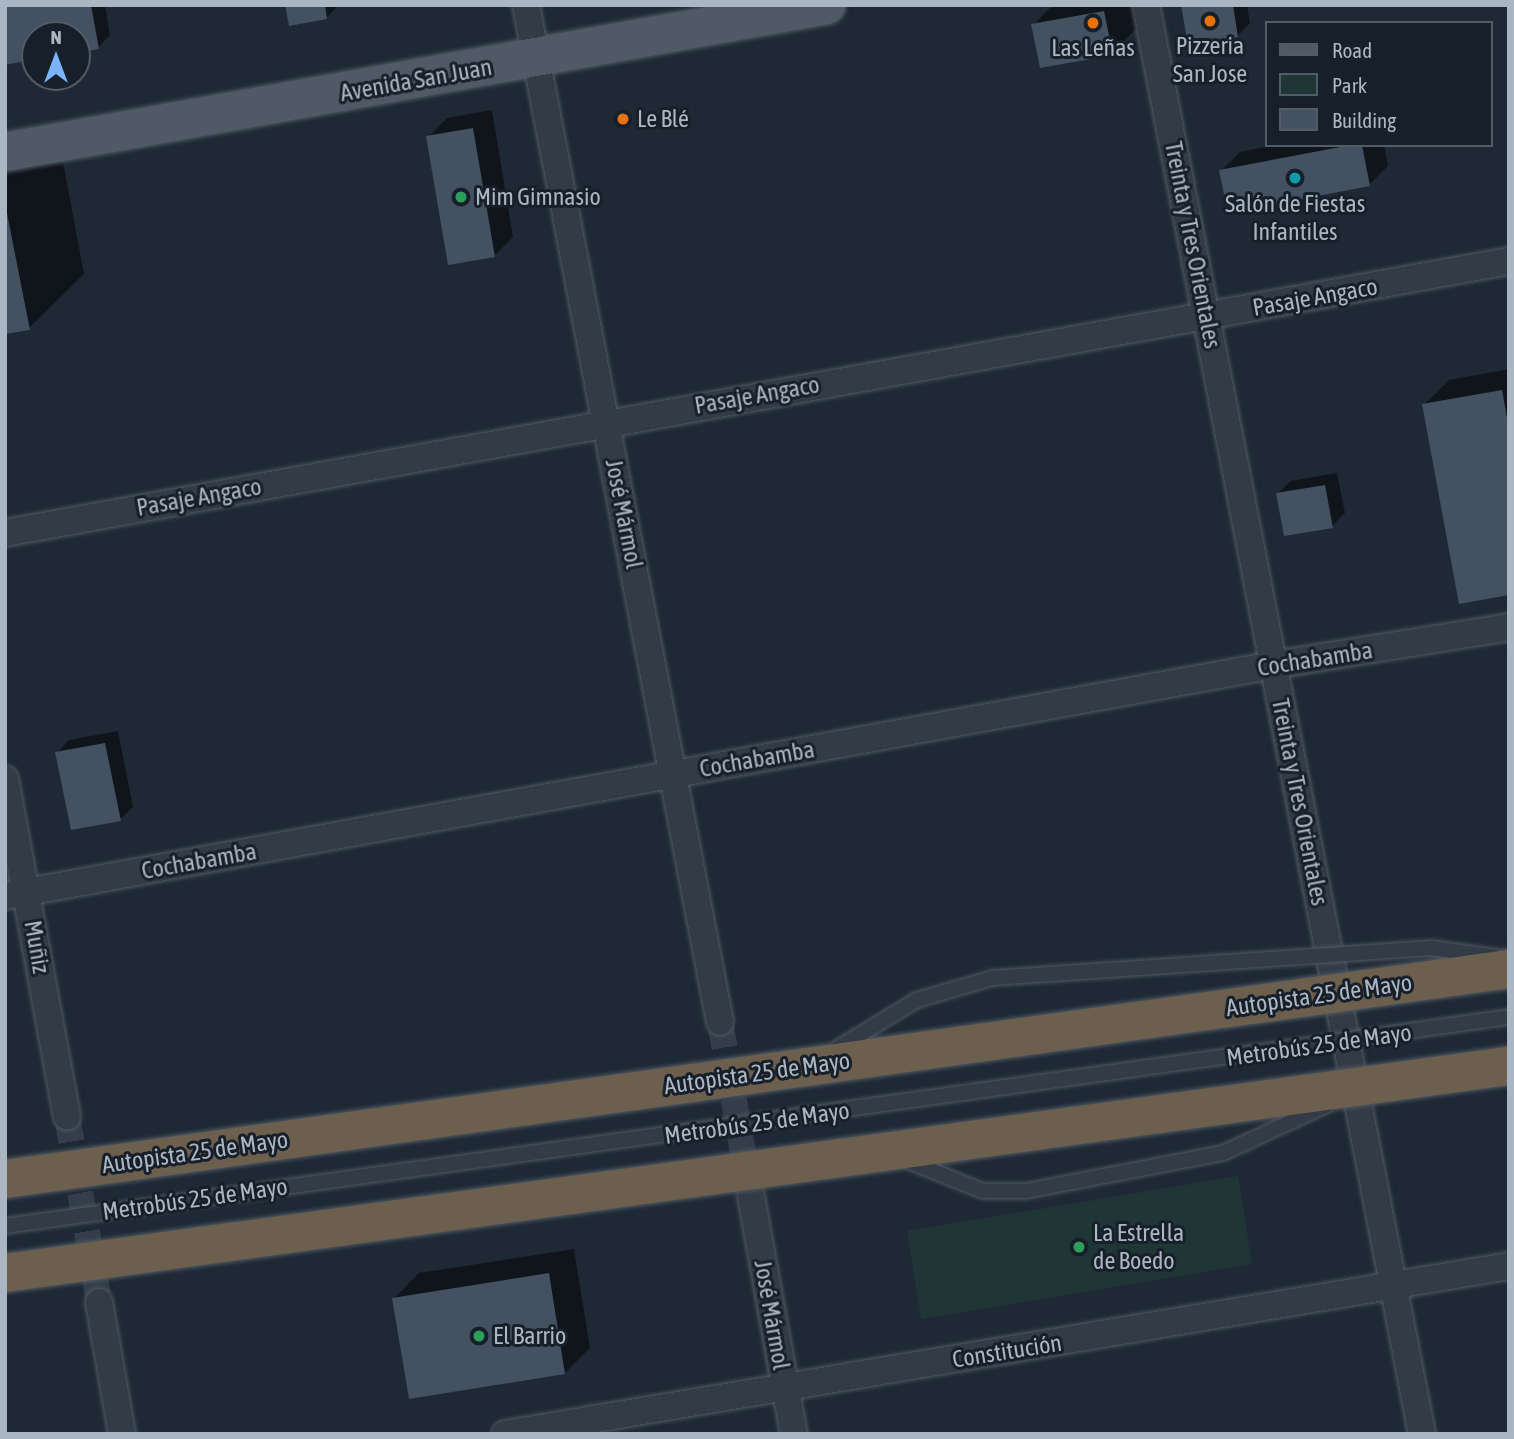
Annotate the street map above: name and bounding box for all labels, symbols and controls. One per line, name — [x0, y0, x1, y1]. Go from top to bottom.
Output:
marker: Pizzeria San Jose — [1202, 13, 1218, 29]
marker: Las Leñas — [1085, 15, 1101, 31]
north arrow — [21, 21, 91, 91]
legend — [1266, 21, 1493, 147]
text: N — [50, 26, 62, 48]
place label: Pizzeria San Jose — [1173, 32, 1247, 88]
place label: Las Leñas — [1051, 34, 1135, 62]
text: Road — [1332, 38, 1372, 62]
street label: Avenida San Juan — [338, 52, 494, 108]
text: Park — [1332, 73, 1367, 97]
place label: Le Blé — [637, 105, 689, 133]
text: Building — [1332, 108, 1396, 132]
marker: Le Blé — [615, 111, 631, 127]
street label: Treinta y Tres Orientales — [1159, 139, 1227, 351]
marker: Salón de Fiestas Infantiles — [1287, 170, 1303, 186]
place label: Mim Gimnasio — [475, 183, 601, 211]
marker: Mim Gimnasio — [453, 189, 469, 205]
place label: Salón de Fiestas Infantiles — [1225, 190, 1365, 246]
street label: Pasaje Angaco — [1250, 272, 1380, 322]
street label: Pasaje Angaco — [692, 370, 822, 420]
street label: José Mármol — [599, 457, 649, 571]
street label: Pasaje Angaco — [134, 472, 264, 522]
street label: Cochabamba — [1255, 636, 1375, 682]
street label: Treinta y Tres Orientales — [1266, 696, 1334, 908]
street label: Cochabamba — [697, 735, 817, 783]
street label: Cochabamba — [139, 837, 259, 885]
street label: Muñiz — [18, 918, 56, 976]
street label: Autopista 25 de Mayo — [1224, 968, 1414, 1022]
street label: Metrobús 25 de Mayo — [1225, 1018, 1413, 1072]
street label: Autopista 25 de Mayo — [662, 1046, 852, 1100]
street label: Metrobús 25 de Mayo — [663, 1096, 851, 1150]
street label: Autopista 25 de Mayo — [100, 1125, 290, 1179]
street label: Metrobús 25 de Mayo — [101, 1172, 289, 1226]
place label: La Estrella de Boedo — [1093, 1219, 1184, 1275]
marker: La Estrella de Boedo — [1071, 1239, 1087, 1255]
street label: José Mármol — [748, 1258, 796, 1372]
place label: El Barrio — [493, 1322, 566, 1350]
marker: El Barrio — [471, 1328, 487, 1344]
street label: Constitución — [950, 1328, 1064, 1374]

